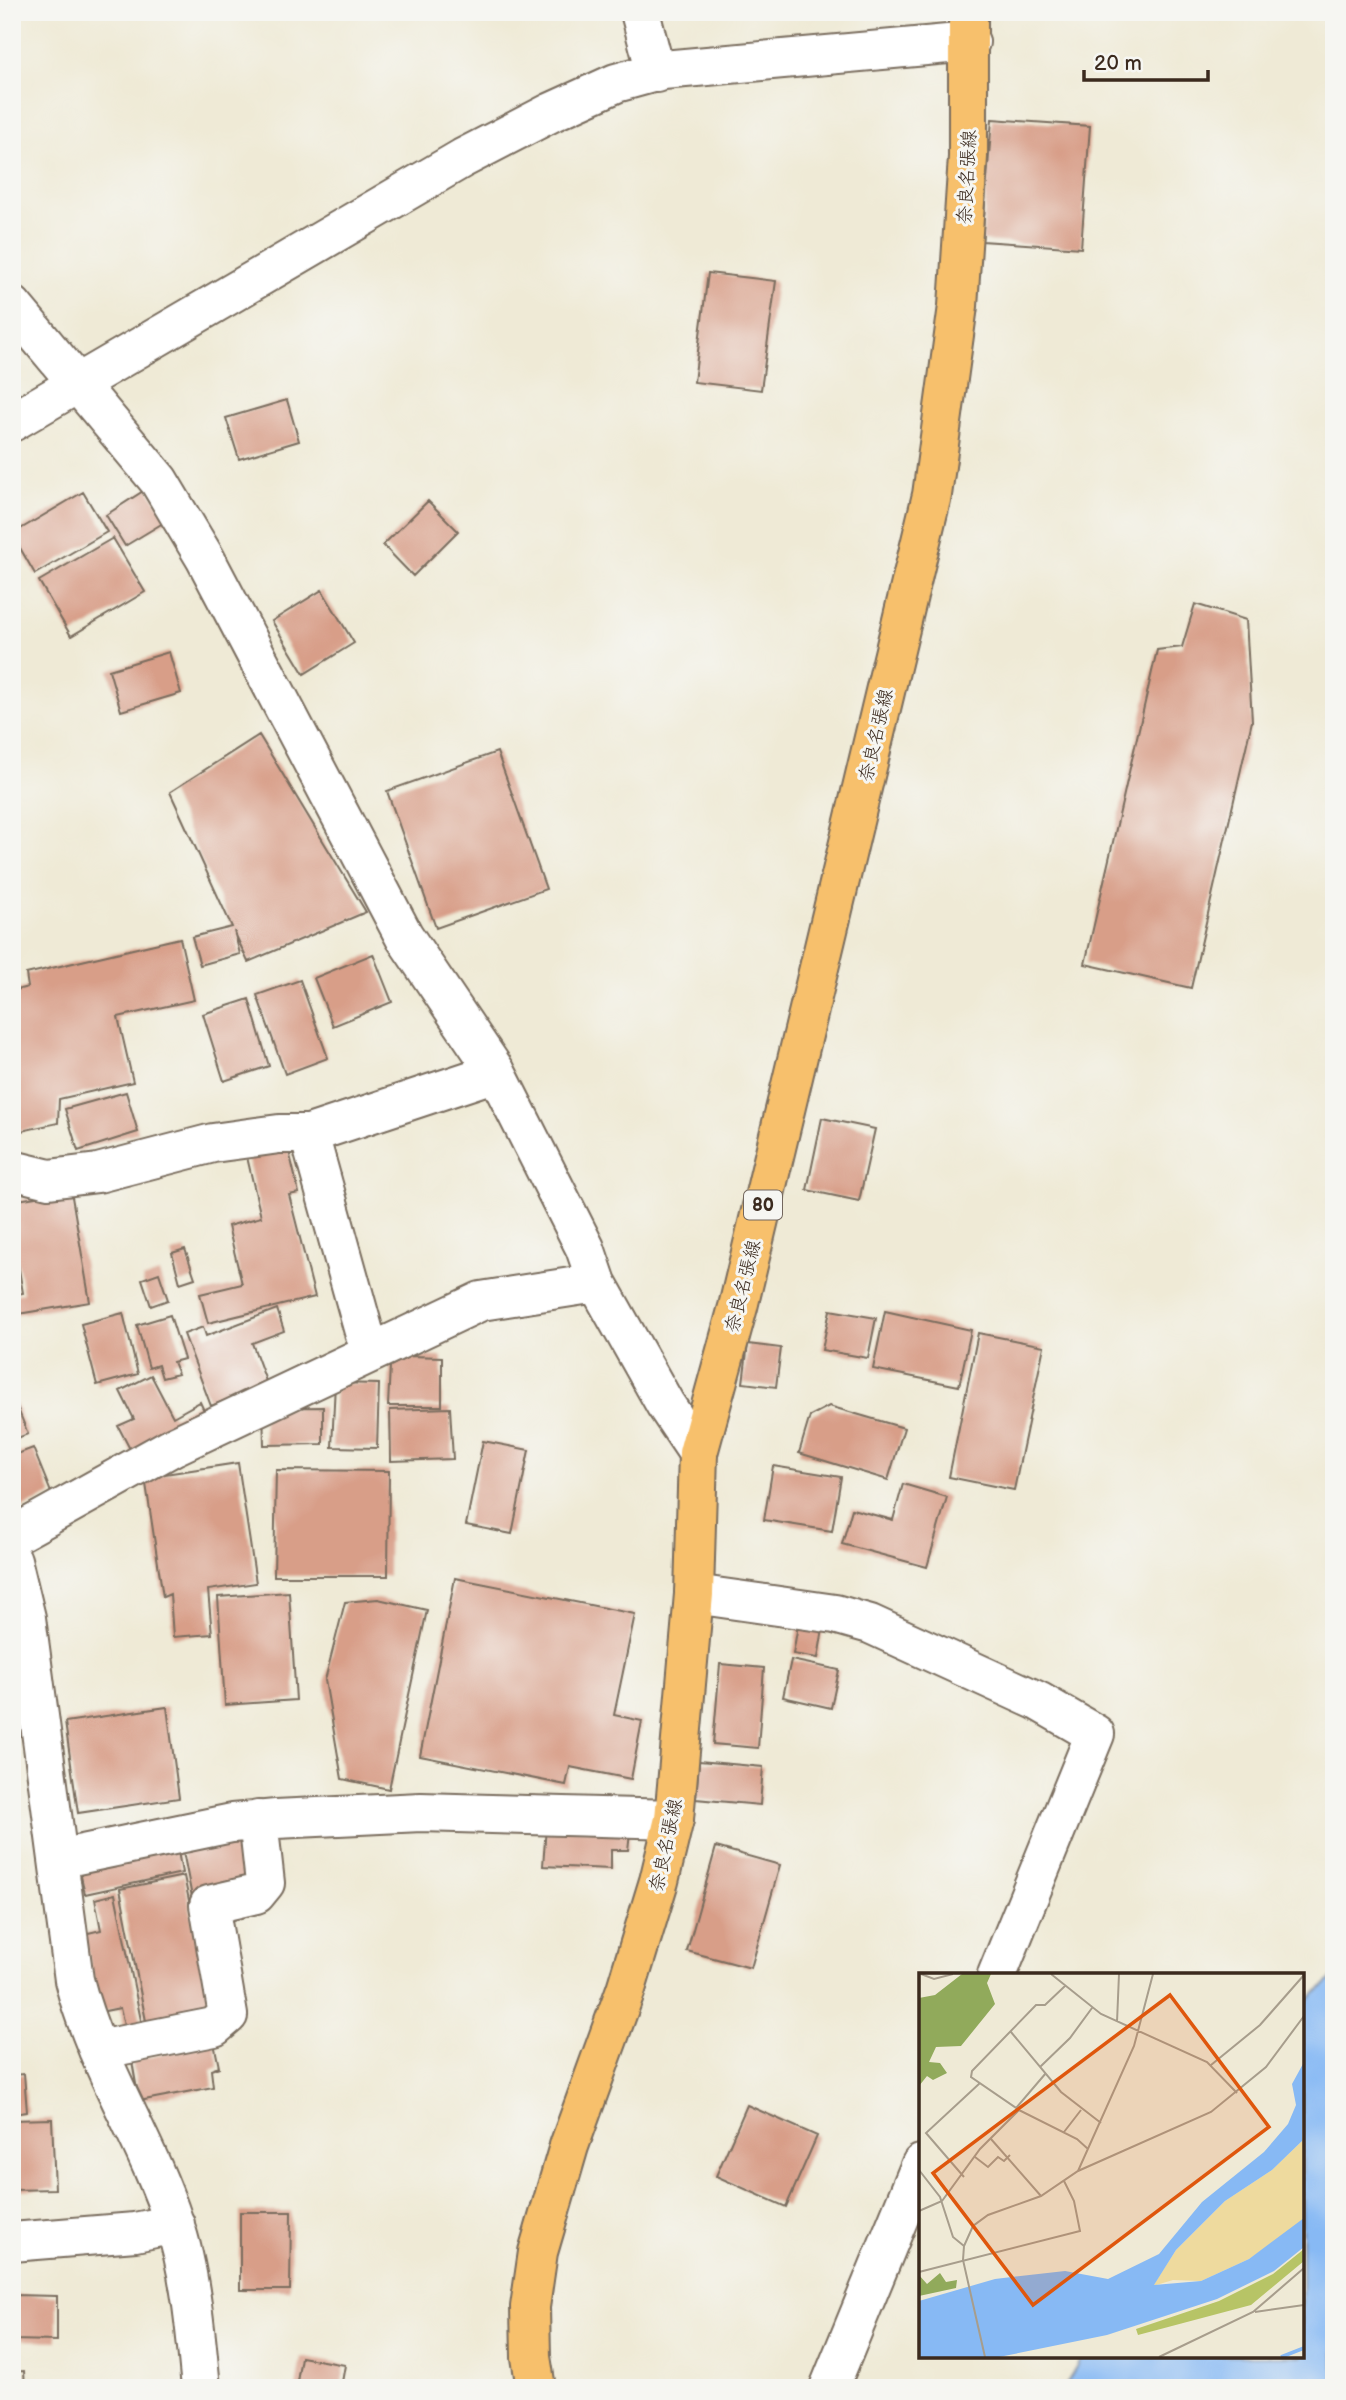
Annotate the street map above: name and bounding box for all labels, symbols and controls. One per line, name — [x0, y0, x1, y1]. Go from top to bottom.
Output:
scale bar — [1084, 38, 1208, 82]
text: 20 m — [1094, 51, 1142, 76]
street label: 奈良名張線 — [954, 129, 981, 225]
street label: 奈良名張線 — [855, 686, 898, 784]
road number: 80 — [744, 1190, 782, 1220]
street label: 奈良名張線 — [721, 1237, 766, 1335]
street label: 奈良名張線 — [645, 1796, 688, 1894]
inset map — [919, 1973, 1304, 2358]

